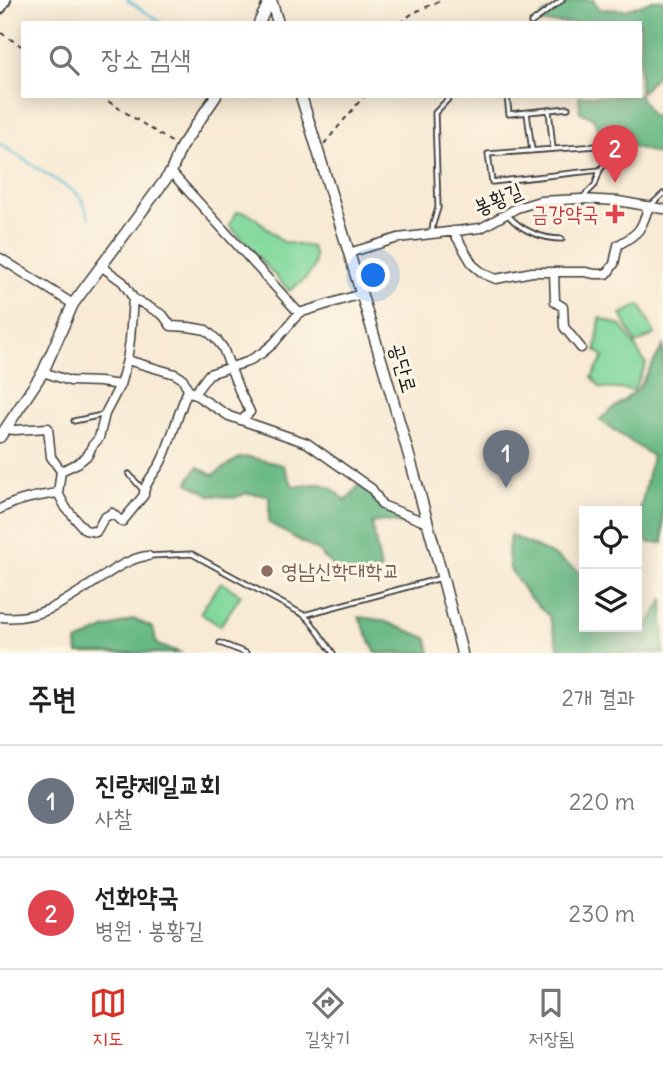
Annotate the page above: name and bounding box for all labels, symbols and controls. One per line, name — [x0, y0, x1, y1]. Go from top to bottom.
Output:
search box — [21, 21, 642, 98]
icon: search — [45, 41, 83, 79]
text: 장소 검색 — [101, 42, 191, 75]
pin: 2 — [592, 125, 638, 183]
street label: 봉황길 — [469, 176, 527, 221]
place label: 금강약국 — [531, 200, 599, 227]
marker: 금강약국 — [605, 204, 625, 224]
your location — [356, 258, 390, 292]
street label: 공단로 — [384, 340, 423, 396]
pin: 1 — [483, 430, 529, 488]
map controls — [579, 506, 642, 632]
button: locate — [579, 506, 642, 569]
place label: 영남신학대학교 — [281, 557, 399, 584]
marker: 영남신학대학교 — [259, 563, 275, 579]
button: layers — [579, 569, 642, 632]
text: 주변 — [28, 679, 76, 717]
text: 2개 결과 — [561, 683, 635, 712]
text: 진량제일교회 — [95, 768, 221, 801]
text: 1 — [46, 787, 56, 816]
text: 220 m — [569, 787, 635, 816]
text: 사찰 — [95, 803, 132, 832]
text: 선화약국 — [95, 880, 179, 913]
text: 2 — [45, 899, 57, 928]
text: 230 m — [569, 899, 635, 928]
text: 병원 · 봉황길 — [95, 915, 204, 944]
tab: 지도 — [89, 984, 127, 1052]
tab: 길찾기 — [305, 984, 351, 1052]
tab: 저장됨 — [528, 984, 574, 1052]

